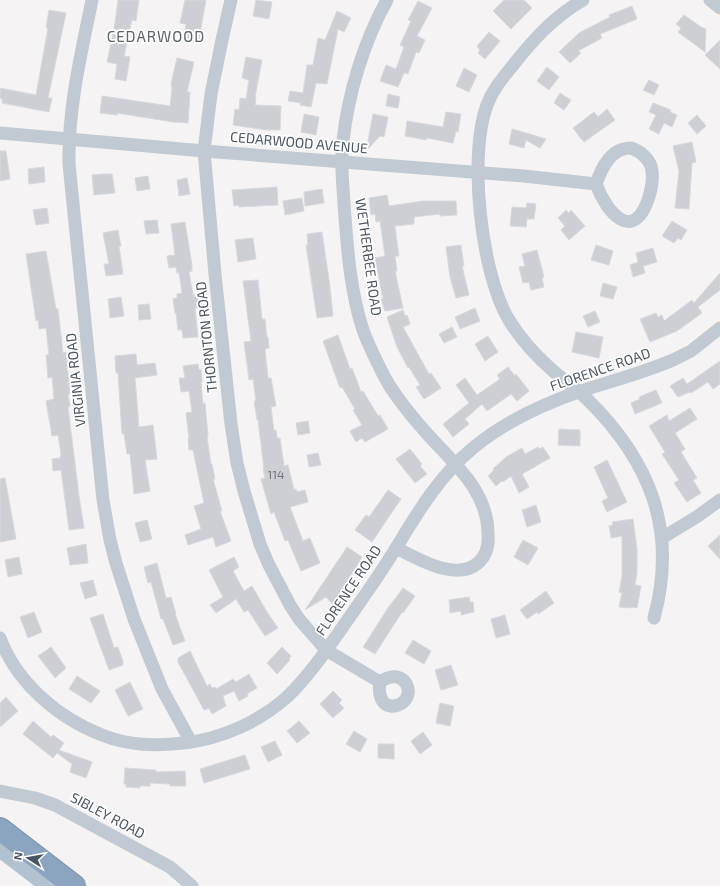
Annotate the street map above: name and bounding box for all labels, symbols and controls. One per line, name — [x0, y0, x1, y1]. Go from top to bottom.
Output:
district label: CEDARWOOD — [107, 27, 205, 45]
street label: CEDARWOOD AVENUE — [229, 128, 369, 156]
street label: WETHERBEE ROAD — [352, 197, 386, 317]
street label: THORNTON ROAD — [192, 281, 220, 393]
street label: VIRGINIA ROAD — [62, 332, 88, 428]
street label: FLORENCE ROAD — [548, 344, 652, 394]
house number: 114 — [268, 467, 284, 481]
street label: FLORENCE ROAD — [312, 542, 384, 638]
street label: SIBLEY ROAD — [68, 788, 148, 842]
north arrow — [8, 838, 48, 878]
text: N — [11, 851, 25, 861]

